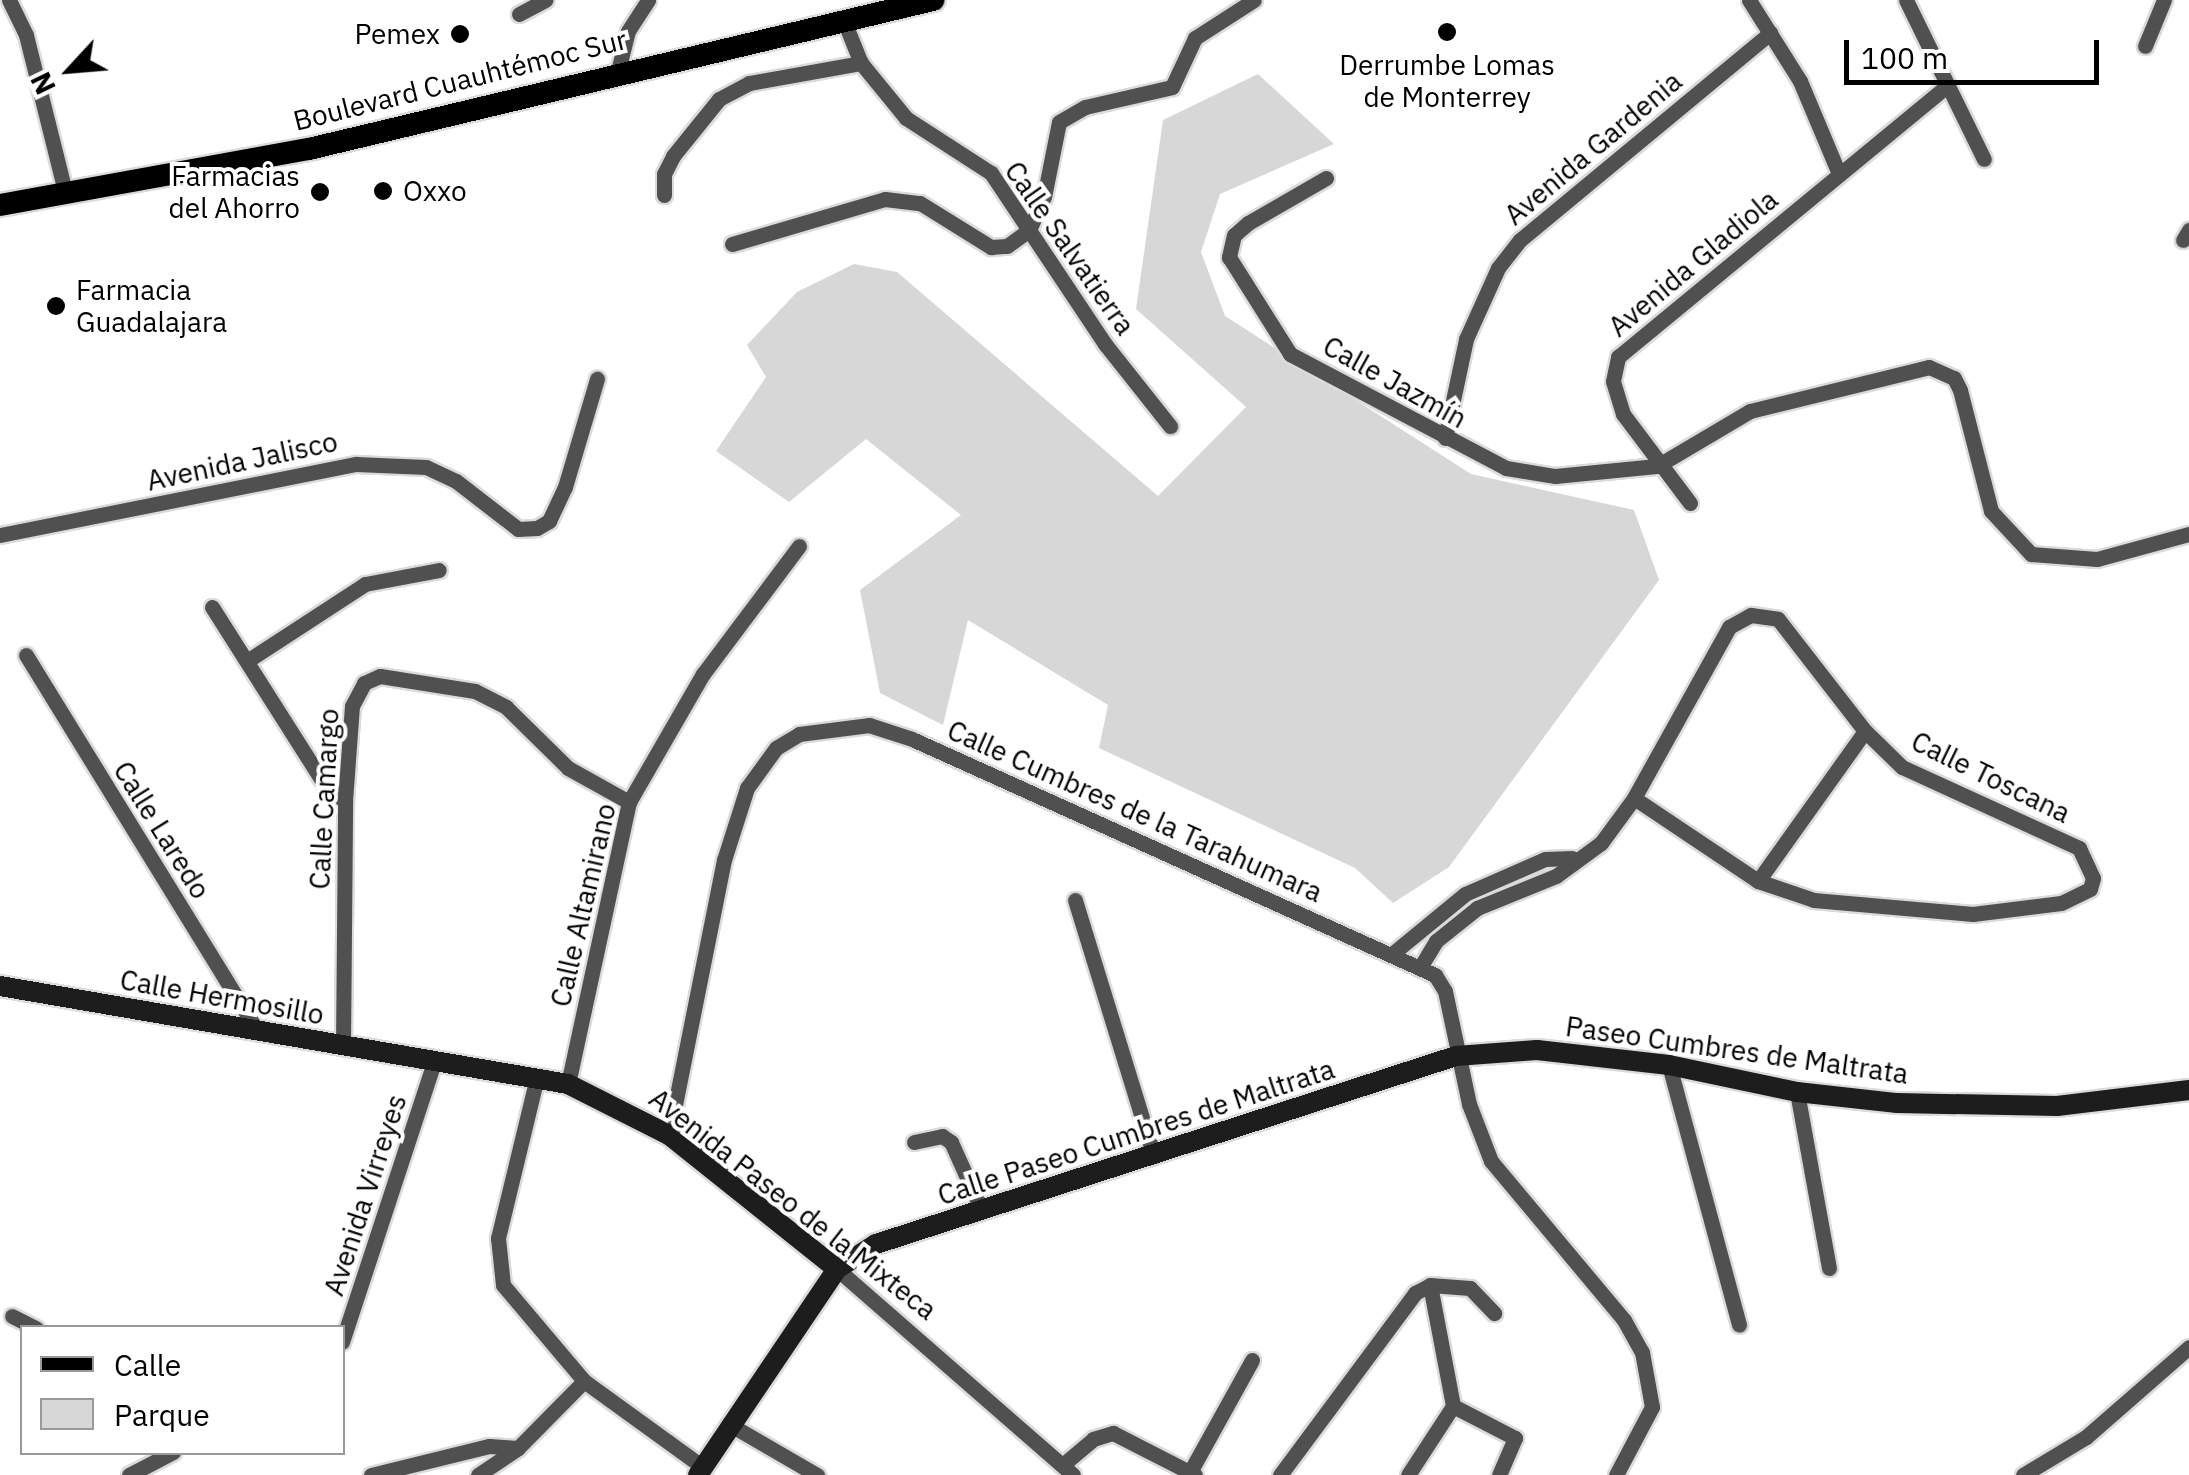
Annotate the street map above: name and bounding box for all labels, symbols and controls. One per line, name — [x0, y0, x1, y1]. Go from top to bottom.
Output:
place label: Pemex — [355, 17, 440, 51]
north arrow — [20, 20, 120, 120]
scale bar — [1849, 20, 2104, 82]
marker: Derrumbe Lomas de Monterrey — [1436, 21, 1458, 43]
street label: Boulevard Cuauhtémoc Sur — [290, 22, 630, 138]
marker: Pemex — [449, 23, 471, 45]
text: 100 m — [1861, 38, 1948, 77]
place label: Derrumbe Lomas de Monterrey — [1339, 48, 1555, 114]
street label: Avenida Gardenia — [1498, 64, 1688, 232]
text: N — [22, 66, 64, 101]
street label: Calle Salvatierra — [998, 155, 1142, 341]
place label: Farmacias del Ahorro — [169, 159, 300, 225]
place label: Oxxo — [403, 174, 467, 208]
marker: Oxxo — [372, 180, 394, 202]
marker: Farmacias del Ahorro — [309, 181, 331, 203]
street label: Avenida Gladiola — [1602, 182, 1784, 344]
place label: Farmacia Guadalajara — [76, 273, 227, 339]
marker: Farmacia Guadalajara — [45, 295, 67, 317]
street label: Calle Jazmín — [1317, 329, 1473, 435]
street label: Avenida Jalisco — [144, 424, 340, 498]
street label: Calle Camargo — [302, 708, 346, 890]
street label: Calle Cumbres de la Tarahumara — [942, 713, 1328, 909]
street label: Calle Toscana — [1906, 724, 2076, 830]
street label: Calle Laredo — [106, 755, 218, 905]
street label: Calle Altamirano — [543, 800, 623, 1010]
street label: Calle Hermosillo — [117, 963, 327, 1031]
street label: Paseo Cumbres de Maltrata — [1563, 1009, 1911, 1091]
street label: Calle Paseo Cumbres de Maltrata — [933, 1052, 1339, 1212]
street label: Avenida Paseo de la Mixteca — [643, 1081, 943, 1327]
street label: Avenida Virreyes — [317, 1090, 413, 1300]
legend — [20, 1325, 345, 1455]
text: Calle — [114, 1345, 181, 1384]
text: Parque — [114, 1395, 210, 1434]

